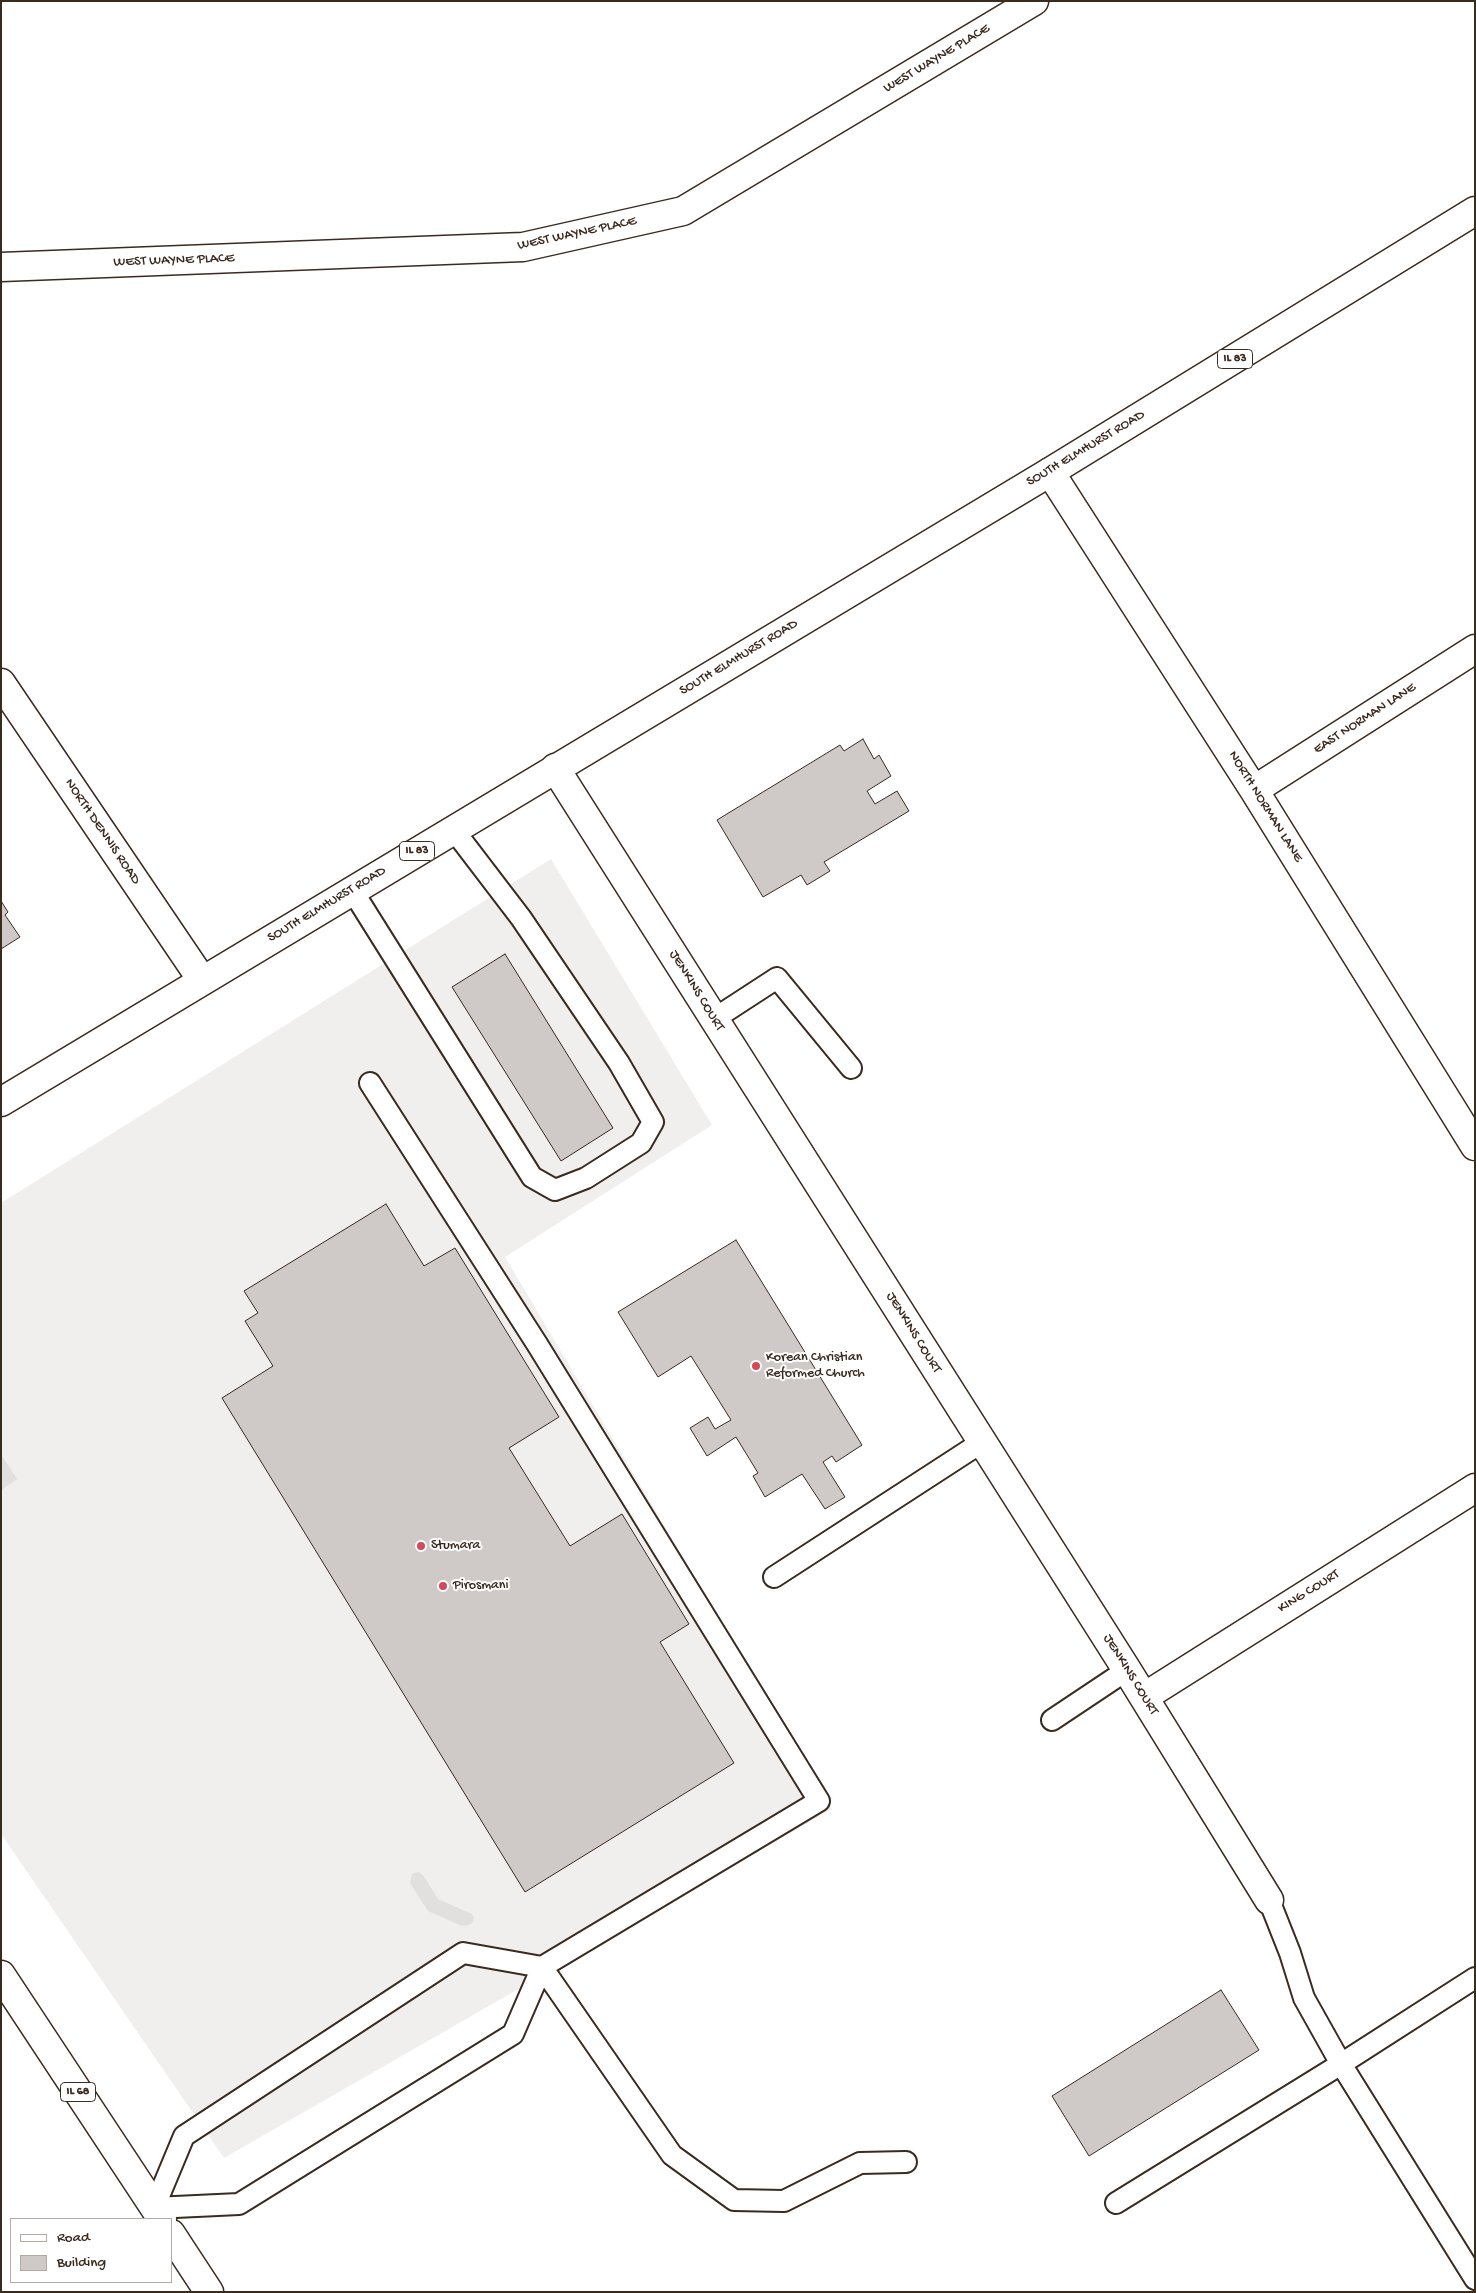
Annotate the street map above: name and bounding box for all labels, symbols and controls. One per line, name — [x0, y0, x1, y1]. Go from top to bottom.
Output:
street label: WEST WAYNE PLACE — [881, 21, 993, 97]
street label: WEST WAYNE PLACE — [516, 213, 638, 255]
street label: WEST WAYNE PLACE — [113, 250, 235, 272]
road number: IL 83 — [1218, 349, 1252, 368]
street label: SOUTH ELMHURST ROAD — [1024, 407, 1148, 491]
street label: SOUTH ELMHURST ROAD — [677, 616, 801, 700]
street label: EAST NORMAN LANE — [1311, 680, 1419, 758]
street label: NORTH NORMAN LANE — [1224, 748, 1306, 866]
street label: NORTH DENNIS ROAD — [60, 776, 144, 888]
road number: IL 83 — [400, 841, 434, 860]
street label: SOUTH ELMHURST ROAD — [265, 863, 389, 947]
street label: JENKINS COURT — [664, 947, 728, 1035]
street label: JENKINS COURT — [881, 1289, 945, 1377]
place label: Korean Christian Reformed Church — [766, 1350, 865, 1382]
marker: Korean Christian Reformed Church — [750, 1360, 762, 1372]
place label: Stumara — [431, 1538, 480, 1554]
marker: Stumara — [415, 1540, 427, 1552]
street label: KING COURT — [1275, 1567, 1343, 1617]
place label: Pirosmani — [453, 1578, 509, 1594]
marker: Pirosmani — [437, 1580, 449, 1592]
street label: JENKINS COURT — [1098, 1631, 1162, 1719]
road number: IL 68 — [60, 2082, 96, 2102]
legend — [10, 2218, 172, 2283]
text: Road — [57, 2229, 90, 2247]
text: Building — [57, 2254, 106, 2272]

